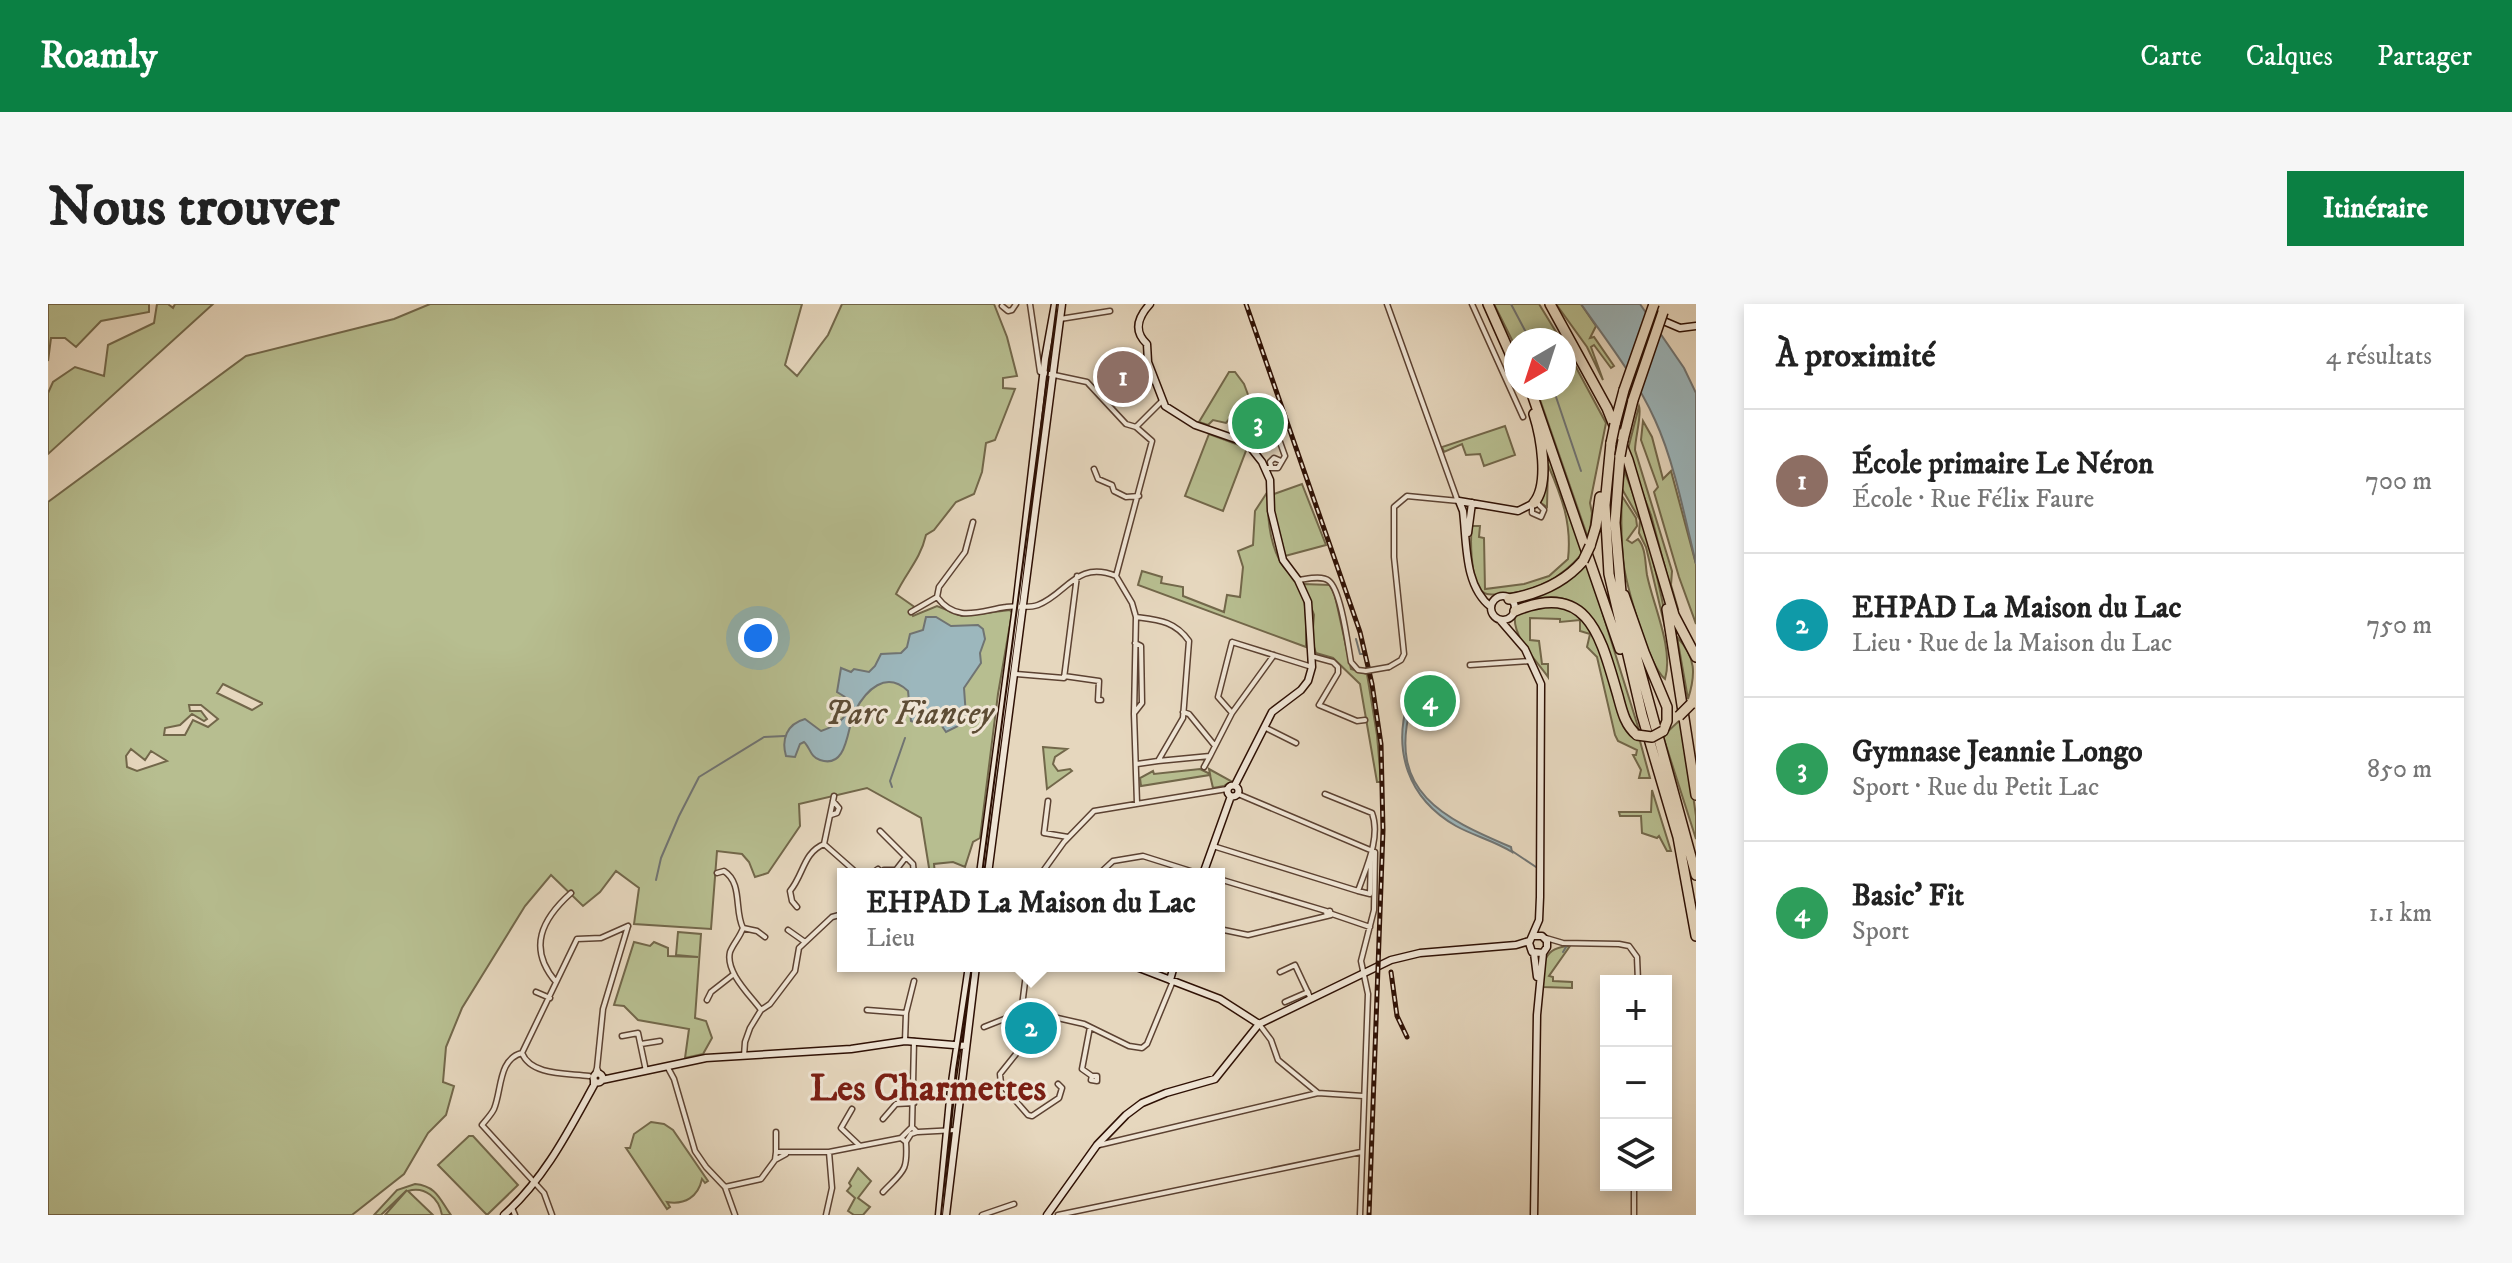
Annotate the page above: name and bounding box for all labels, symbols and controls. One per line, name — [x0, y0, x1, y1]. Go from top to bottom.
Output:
text: Roamly — [40, 32, 157, 80]
text: Carte — [2140, 39, 2202, 74]
text: Calques — [2246, 39, 2333, 74]
text: Partager — [2377, 39, 2472, 74]
button: Itinéraire — [2287, 171, 2464, 246]
text: Nous trouver — [48, 173, 339, 243]
north arrow — [1504, 328, 1576, 400]
text: À proximité — [1776, 335, 1936, 377]
text: 4 résultats — [2326, 340, 2432, 373]
pin: 1 — [1097, 347, 1149, 407]
pin: 3 — [1232, 393, 1284, 453]
text: École primaire Le Néron — [1852, 446, 2154, 483]
text: 1 — [1797, 465, 1807, 498]
text: 700 m — [2365, 465, 2432, 498]
text: École · Rue Félix Faure — [1852, 483, 2094, 516]
text: EHPAD La Maison du Lac — [1852, 590, 2182, 627]
text: 2 — [1796, 609, 1808, 642]
text: 750 m — [2366, 609, 2432, 642]
your location — [738, 618, 778, 658]
text: Lieu · Rue de la Maison du Lac — [1852, 627, 2172, 660]
pin: 4 — [1404, 671, 1456, 731]
park label: Parc Fiancey — [825, 693, 995, 735]
text: Gymnase Jeannie Longo — [1852, 734, 2143, 771]
text: 3 — [1797, 753, 1807, 786]
text: 850 m — [2367, 753, 2432, 786]
text: Sport · Rue du Petit Lac — [1852, 771, 2099, 804]
popup — [837, 868, 1225, 972]
text: Basic' Fit — [1852, 878, 1964, 915]
text: EHPAD La Maison du Lac — [866, 885, 1196, 922]
text: 4 — [1795, 897, 1809, 930]
text: 1.1 km — [2369, 897, 2432, 930]
text: Sport — [1852, 915, 1909, 948]
text: Lieu — [866, 922, 915, 955]
map controls — [1600, 975, 1672, 1191]
button: + — [1600, 975, 1672, 1047]
pin: 2 — [1005, 998, 1057, 1058]
button: − — [1600, 1047, 1672, 1119]
district label: Les Charmettes — [810, 1065, 1046, 1113]
button: layers — [1600, 1119, 1672, 1191]

